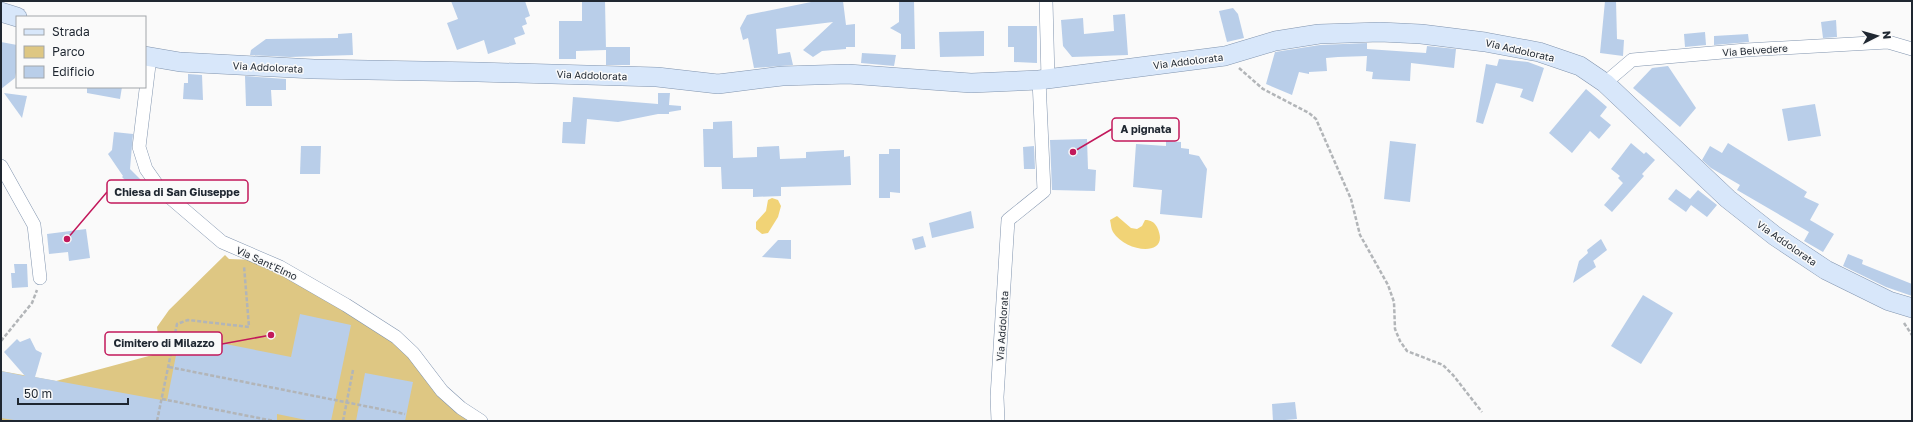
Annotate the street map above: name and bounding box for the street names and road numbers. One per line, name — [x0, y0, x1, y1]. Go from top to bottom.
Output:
street label: Via Addolorata — [1484, 36, 1556, 64]
street label: Via Belvedere — [1722, 42, 1788, 58]
street label: Via Addolorata — [1152, 51, 1224, 71]
street label: Via Addolorata — [232, 59, 304, 75]
street label: Via Addolorata — [557, 68, 627, 82]
street label: Via Addolorata — [1755, 218, 1819, 268]
street label: Via Sant'Elmo — [235, 244, 299, 282]
street label: Via Addolorata — [994, 290, 1010, 362]

